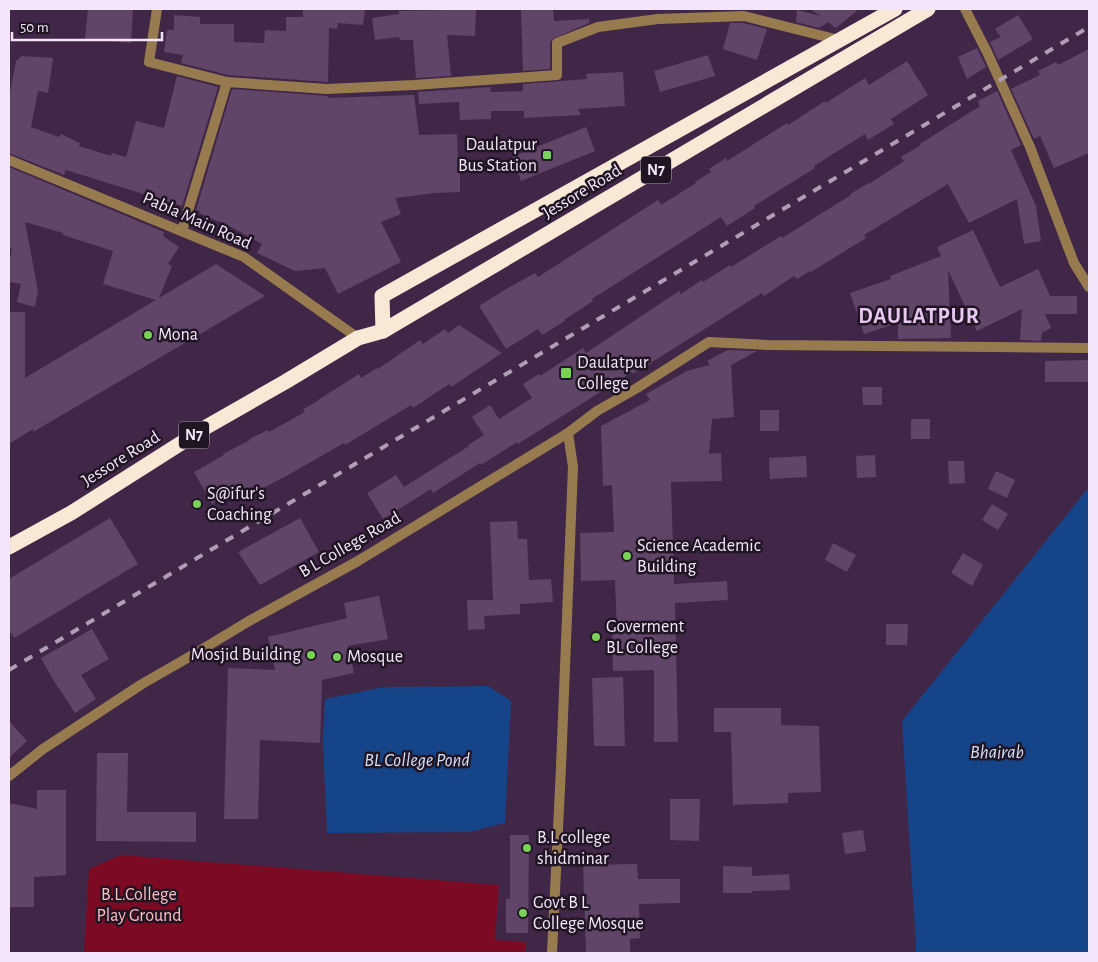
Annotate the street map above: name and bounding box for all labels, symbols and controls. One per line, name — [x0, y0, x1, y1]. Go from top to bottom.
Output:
scale bar — [12, 10, 162, 42]
text: 50 m — [20, 20, 49, 35]
place label: Daulatpur Bus Station — [458, 136, 537, 175]
marker: Daulatpur Bus Station — [541, 149, 553, 161]
road number: N7 — [641, 156, 671, 184]
street label: Jessore Road — [539, 162, 625, 222]
street label: Pabla Main Road — [140, 189, 254, 253]
district label: DAULATPUR — [858, 305, 980, 327]
place label: Mona — [158, 326, 198, 344]
marker: Mona — [142, 329, 154, 341]
place label: Daulatpur College — [577, 354, 649, 393]
marker: Daulatpur College — [559, 366, 573, 380]
road number: N7 — [179, 422, 209, 448]
street label: Jessore Road — [79, 428, 163, 490]
place label: S@ifur's Coaching — [207, 485, 272, 524]
marker: S@ifur's Coaching — [191, 498, 203, 510]
street label: B L College Road — [296, 509, 404, 581]
place label: Science Academic Building — [637, 537, 761, 576]
marker: Science Academic Building — [621, 550, 633, 562]
place label: Goverment BL College — [606, 618, 684, 657]
marker: Goverment BL College — [590, 631, 602, 643]
place label: Mosjid Building — [191, 646, 301, 664]
place label: Mosque — [347, 648, 403, 666]
marker: Mosjid Building — [305, 649, 317, 661]
marker: Mosque — [331, 651, 343, 663]
water label: Bhairab — [970, 743, 1024, 762]
water label: BL College Pond — [364, 751, 470, 770]
place label: B.L college shidminar — [537, 829, 610, 868]
marker: B.L college shidminar — [521, 842, 533, 854]
park label: B.L.College Play Ground — [96, 886, 182, 925]
place label: Govt B L College Mosque — [533, 894, 644, 933]
marker: Govt B L College Mosque — [517, 907, 529, 919]

